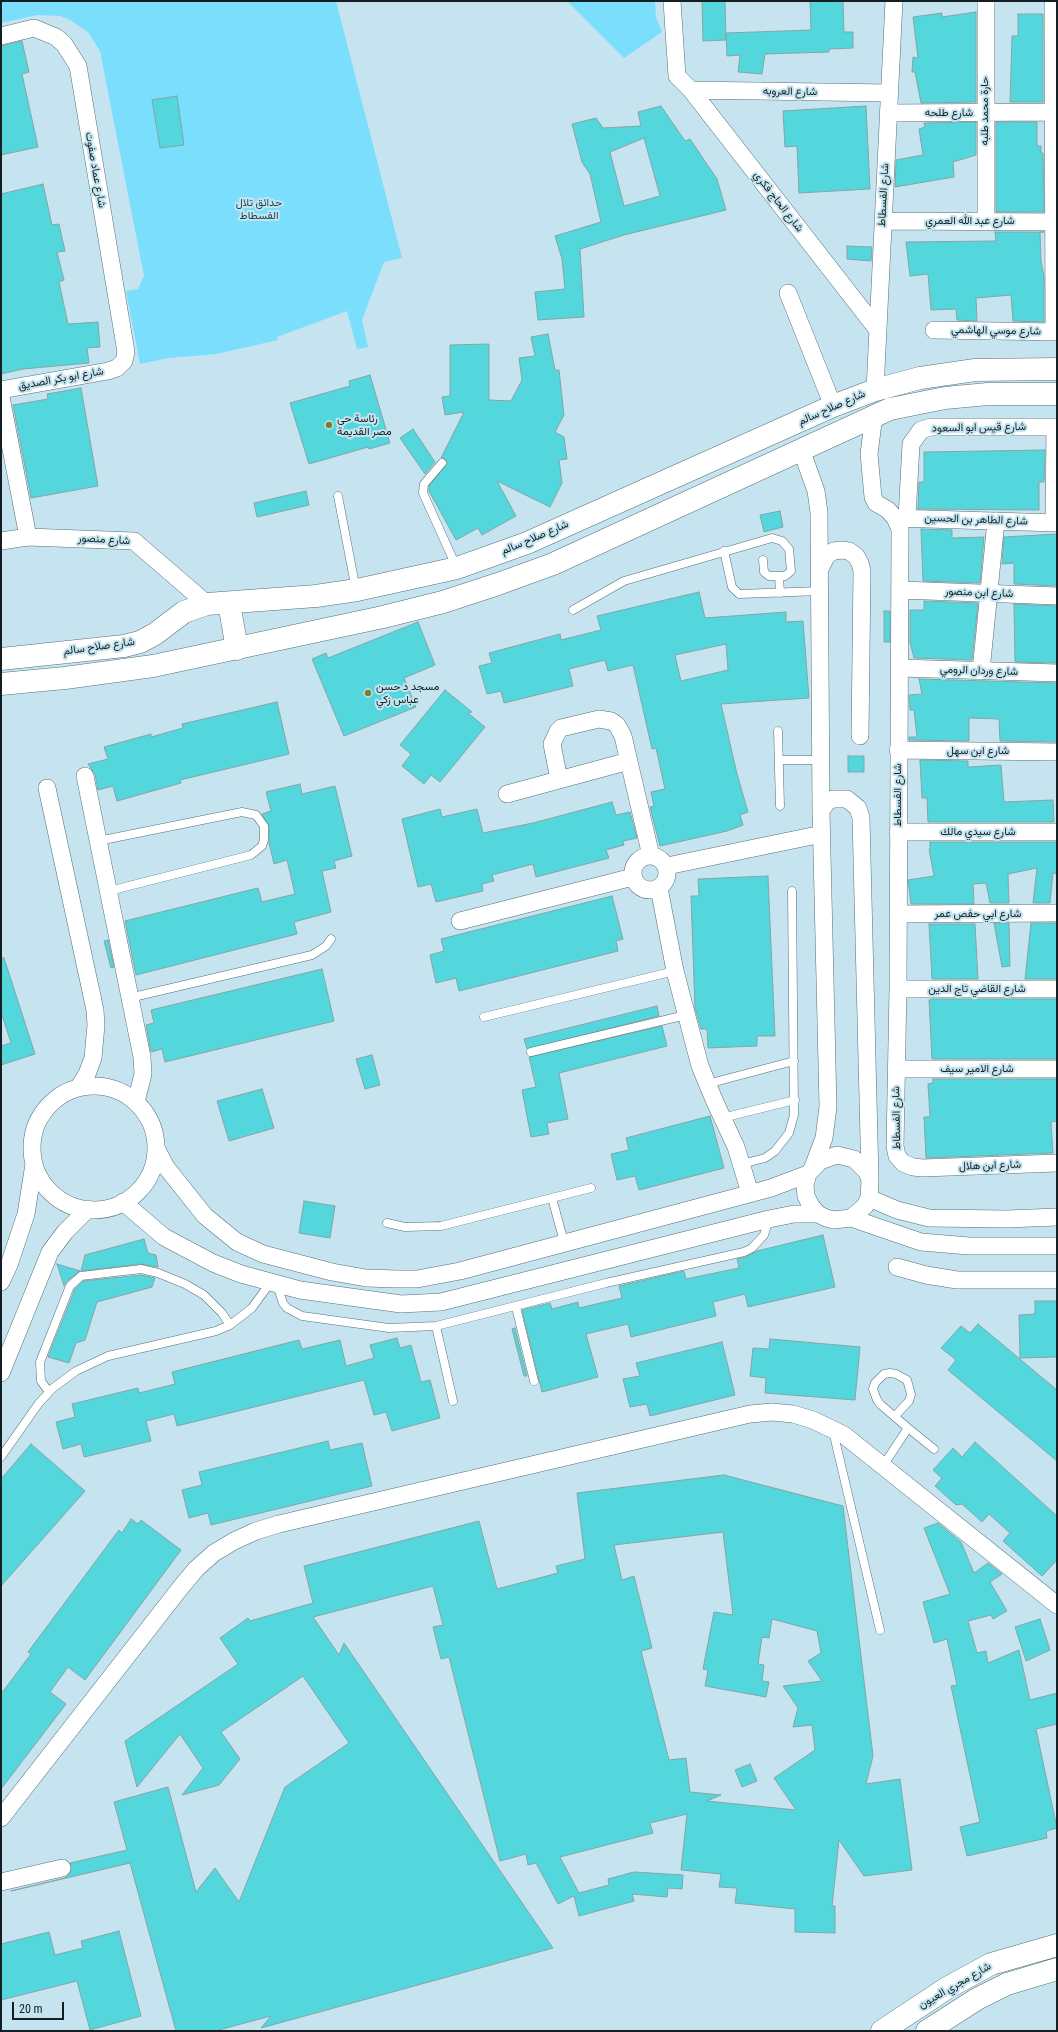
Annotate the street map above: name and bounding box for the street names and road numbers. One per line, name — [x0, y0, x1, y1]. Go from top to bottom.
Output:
street label: حارة محمد طلبه — [978, 76, 992, 146]
street label: شارع العروبه — [763, 85, 817, 99]
street label: شارع طلحه — [925, 106, 973, 120]
street label: شارع عماد صفوت — [82, 131, 108, 209]
street label: شارع الفسطاط — [876, 163, 892, 227]
street label: شارع الحاج فكري — [750, 169, 806, 235]
street label: شارع عبد الله العمري — [925, 214, 1015, 228]
street label: شارع موسي الهاشمي — [951, 324, 1041, 338]
street label: شارع ابو بكر الصديق — [17, 365, 105, 393]
street label: شارع صلاح سالم — [796, 387, 868, 429]
street label: شارع قيس ابو السعود — [932, 421, 1026, 435]
street label: شارع الطاهر بن الحسين — [924, 512, 1028, 528]
street label: شارع صلاح سالم — [499, 518, 571, 558]
street label: شارع منصور — [78, 532, 130, 548]
street label: شارع ابن منصور — [944, 585, 1014, 601]
street label: شارع صلاح سالم — [62, 635, 136, 659]
street label: شارع وردان الرومي — [940, 663, 1018, 679]
street label: شارع ابن سهل — [947, 744, 1009, 758]
street label: شارع الفسطاط — [891, 763, 905, 827]
street label: شارع سيدي مالك — [940, 825, 1016, 839]
street label: شارع ابي حفص عمر — [935, 907, 1021, 921]
street label: شارع القاضي تاج الدين — [928, 982, 1026, 996]
street label: شارع الامير سيف — [940, 1062, 1014, 1076]
street label: شارع الفسطاط — [890, 1086, 904, 1150]
street label: شارع ابن هلال — [959, 1158, 1021, 1174]
street label: شارع مجري العيون — [916, 1960, 994, 2012]

